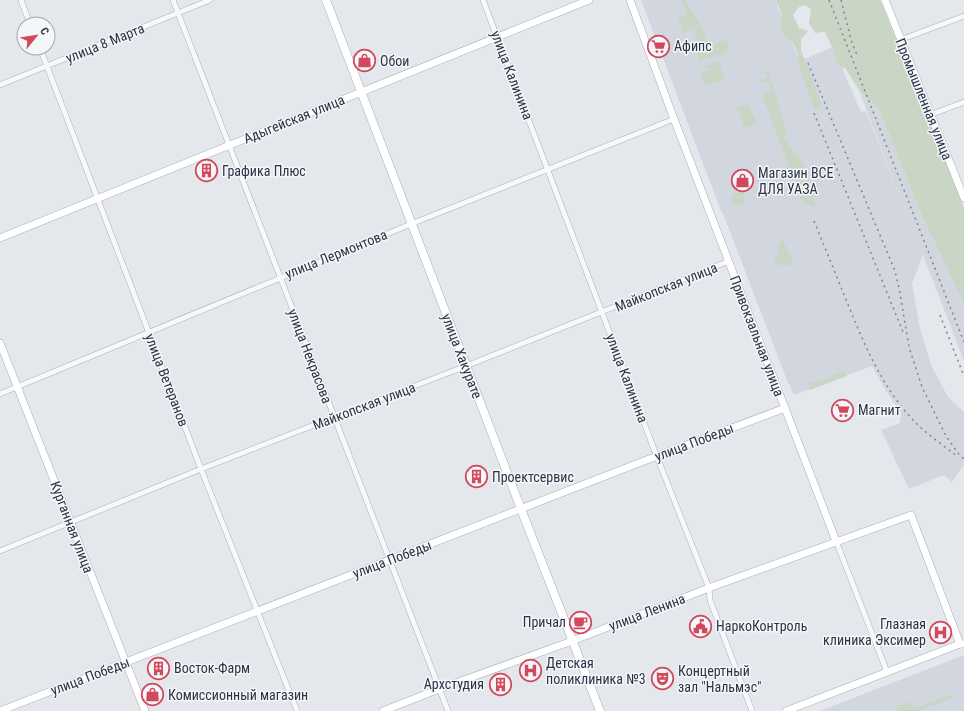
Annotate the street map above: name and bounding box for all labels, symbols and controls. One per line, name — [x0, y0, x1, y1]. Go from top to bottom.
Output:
north arrow — [16, 16, 56, 56]
street label: улица 8 Марта — [63, 20, 147, 66]
text: С — [37, 25, 51, 37]
street label: улица Калинина — [488, 28, 536, 122]
supermarket icon: Афипс — [645, 33, 671, 59]
street label: Промышленная улица — [892, 36, 956, 162]
place label: Афипс — [674, 38, 712, 54]
shop icon: Обои — [352, 48, 378, 74]
place label: Обои — [380, 53, 409, 69]
street label: Адыгейская улица — [241, 91, 347, 147]
building icon: Графика Плюс — [193, 158, 219, 184]
place label: Графика Плюс — [222, 163, 306, 179]
place label: Магазин ВСЕ ДЛЯ УАЗА — [758, 165, 833, 197]
shop icon: Магазин ВСЕ ДЛЯ УАЗА — [729, 168, 755, 194]
street label: улица Лермонтова — [283, 226, 389, 282]
street label: Майкопская улица — [613, 259, 719, 315]
street label: Привокзальная улица — [727, 273, 787, 399]
street label: улица Некрасова — [285, 306, 335, 406]
street label: улица Хакурате — [438, 311, 486, 401]
street label: улица Ветеранов — [142, 331, 192, 429]
street label: улица Калинина — [603, 331, 651, 425]
street label: Майкопская улица — [310, 379, 418, 433]
supermarket icon: Магнит — [830, 397, 856, 423]
place label: Магнит — [858, 402, 901, 418]
street label: улица Победы — [652, 420, 736, 464]
building icon: Проектсервис — [464, 464, 490, 490]
place label: Проектсервис — [492, 469, 574, 485]
street label: Курганная улица — [47, 479, 97, 575]
street label: улица Победы — [350, 537, 434, 581]
street label: улица Ленина — [607, 590, 687, 634]
cafe icon: Причал — [568, 609, 594, 635]
public building icon: НаркоКонтроль — [687, 613, 713, 639]
place label: Причал — [523, 614, 566, 630]
place label: Глазная клиника Эксимер — [823, 616, 926, 648]
place label: НаркоКонтроль — [716, 618, 808, 634]
hospital icon: Глазная клиника Эксимер — [928, 619, 954, 645]
street label: улица Победы — [48, 654, 132, 698]
building icon: Восток-Фарм — [146, 655, 172, 681]
place label: Детская поликлиника №3 — [546, 655, 646, 687]
hospital icon: Детская поликлиника №3 — [517, 658, 543, 684]
place label: Восток-Фарм — [174, 660, 250, 676]
place label: Концертный зал "Нальмэс" — [678, 663, 762, 695]
theatre icon: Концертный зал "Нальмэс" — [649, 666, 675, 692]
building icon: Архстудия — [487, 671, 513, 697]
place label: Архстудия — [424, 676, 484, 692]
shop icon: Комиссионный магазин — [140, 682, 166, 708]
place label: Комиссионный магазин — [168, 687, 308, 703]

